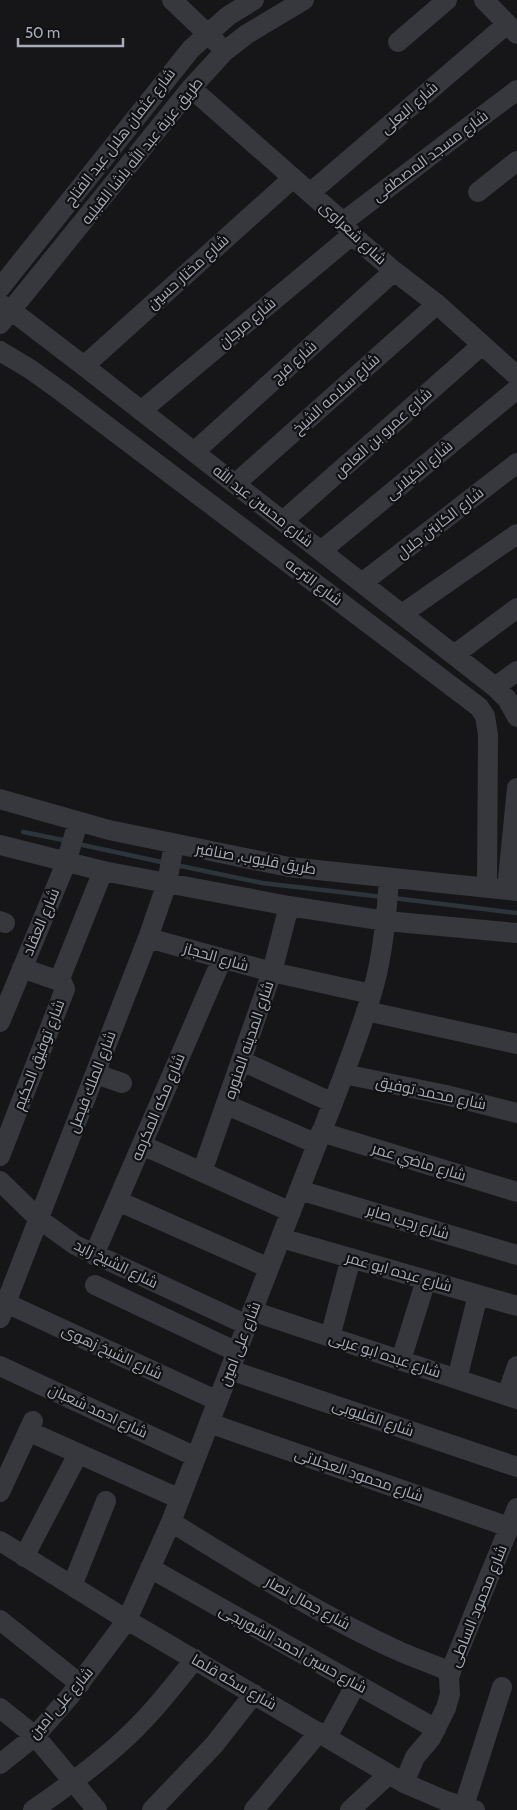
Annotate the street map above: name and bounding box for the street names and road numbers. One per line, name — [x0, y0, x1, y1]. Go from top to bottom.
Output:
street label: شارع عثمان هلال عبد الفتاح — [61, 65, 181, 210]
street label: طريق عزبة عبد الله باشا القبليه — [76, 73, 208, 229]
street label: شارع البعلى — [377, 78, 443, 139]
street label: شارع مسجد المصطفى — [368, 107, 493, 207]
street label: شارع شعراوى — [315, 198, 390, 270]
street label: شارع مختار حسين — [144, 231, 234, 315]
street label: شارع مرجان — [215, 294, 281, 354]
street label: شارع فرج — [268, 337, 322, 388]
street label: شارع سلامه الشيخ — [289, 350, 385, 439]
street label: شارع عمرو بن العاص — [330, 384, 437, 483]
street label: شارع الكيلانى — [382, 437, 458, 505]
street label: شارع محسن عبد الله — [208, 461, 317, 552]
street label: شارع الكابتن جلال — [393, 483, 488, 564]
street label: شارع الترعه — [281, 555, 346, 611]
street label: طريق قليوب, صنافير — [193, 839, 318, 879]
street label: شارع العقاد — [19, 886, 65, 959]
street label: شارع الحجاز — [180, 939, 251, 977]
street label: شارع المدينه المنوره — [220, 979, 279, 1102]
street label: شارع توفيق الحكيم — [10, 997, 70, 1113]
street label: شارع الملك فيصل — [64, 1028, 122, 1136]
street label: شارع مكه المكرمه — [127, 1051, 191, 1164]
street label: شارع محمد توفيق — [374, 1073, 488, 1115]
street label: شارع ماضي عمر — [368, 1139, 468, 1188]
street label: شارع رجب صابر — [363, 1201, 452, 1245]
street label: شارع الشيخ زايد — [70, 1236, 161, 1294]
street label: شارع عبده ابو عمر — [342, 1248, 454, 1298]
street label: شارع على امين — [216, 1299, 266, 1390]
street label: شارع الشيخ زهوى — [58, 1321, 165, 1385]
street label: شارع عبده ابو عربى — [326, 1328, 443, 1383]
street label: شارع احمد شعبان — [45, 1380, 150, 1444]
street label: شارع القليوبى — [329, 1396, 416, 1442]
street label: شارع محمود العجلاتى — [292, 1445, 426, 1507]
street label: شارع محمود الساطى — [445, 1542, 513, 1671]
street label: شارع جمال نصار — [261, 1572, 353, 1635]
street label: شارع حسين احمد الشوربجى — [215, 1601, 370, 1699]
street label: شارع سكه قلما — [187, 1650, 280, 1715]
street label: شارع على امين — [25, 1663, 99, 1744]

